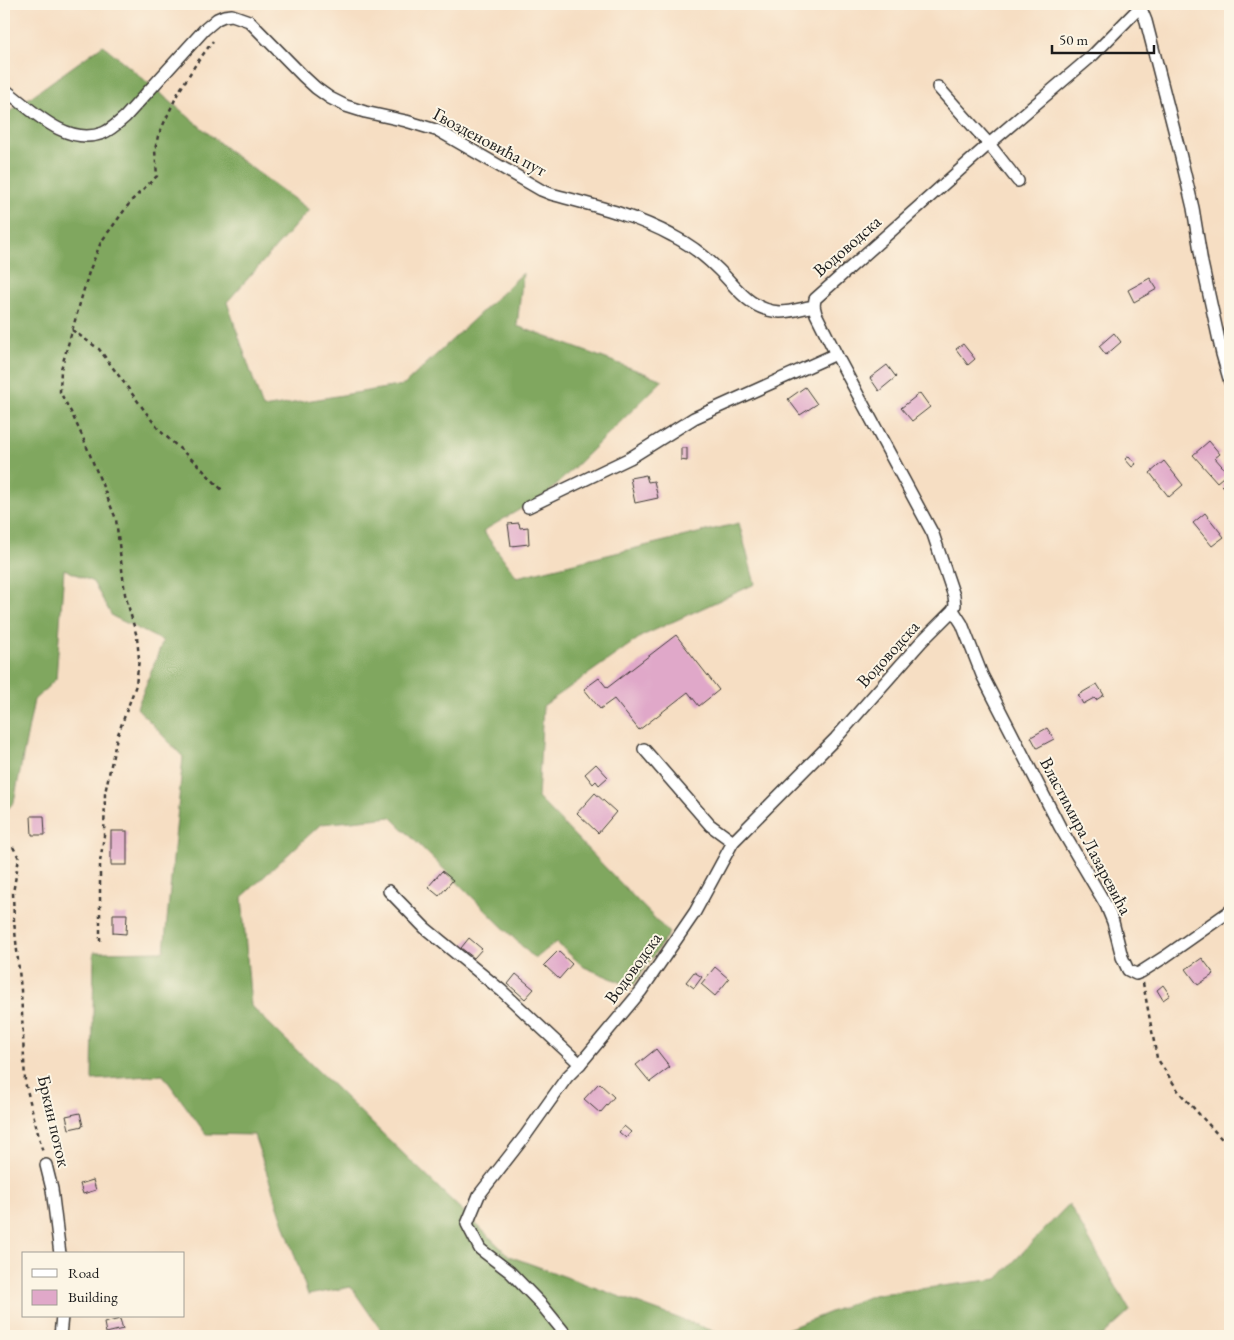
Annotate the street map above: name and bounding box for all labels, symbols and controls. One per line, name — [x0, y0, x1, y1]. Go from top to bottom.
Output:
scale bar — [1052, 22, 1154, 54]
text: 50 m — [1059, 30, 1088, 49]
street label: Гвозденовића пут — [429, 102, 552, 181]
street label: Водоводска — [808, 209, 886, 282]
street label: Водоводска — [851, 615, 924, 692]
street label: Властимира Лазаревића — [1035, 753, 1138, 919]
street label: Водоводска — [599, 927, 667, 1008]
street label: Бркин поток — [33, 1073, 76, 1170]
legend — [22, 1252, 185, 1318]
text: Road — [68, 1263, 100, 1282]
text: Building — [68, 1287, 118, 1306]

